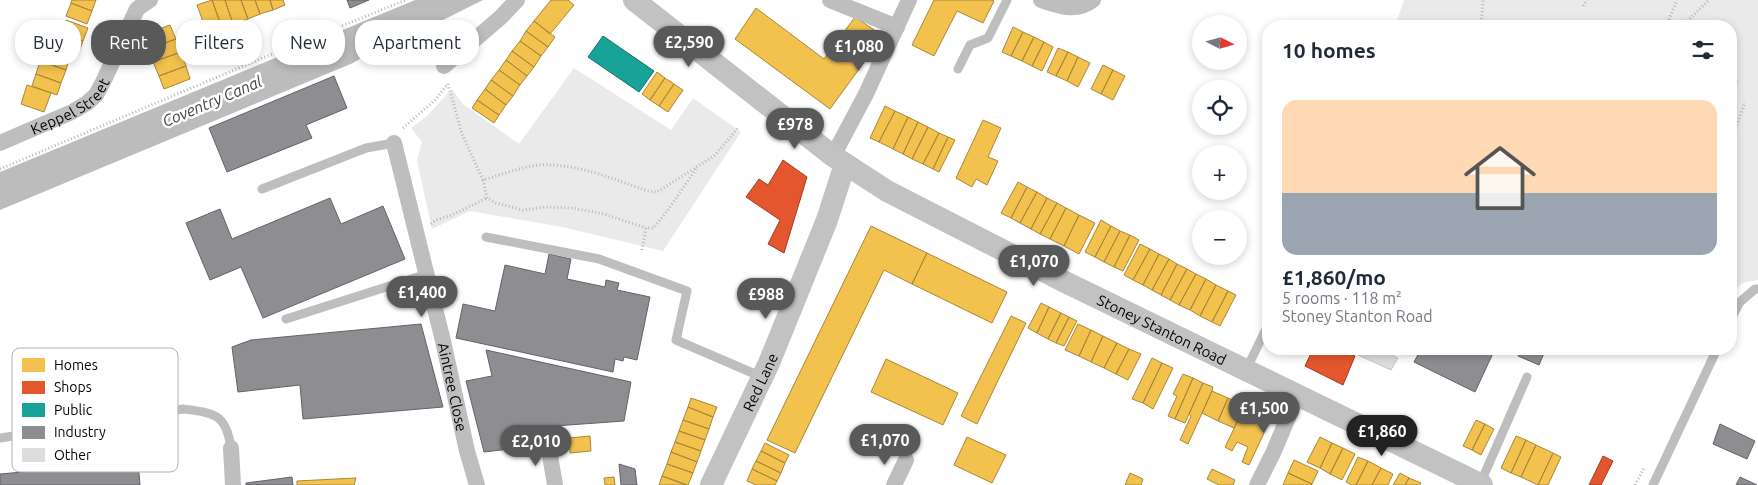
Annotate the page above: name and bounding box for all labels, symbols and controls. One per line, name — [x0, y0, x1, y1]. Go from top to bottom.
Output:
north arrow — [1192, 15, 1248, 70]
map controls — [1192, 15, 1247, 265]
chip: Buy — [15, 20, 81, 65]
chip: Rent — [91, 20, 166, 65]
chip: Filters — [176, 20, 262, 65]
chip: New — [272, 20, 345, 65]
chip: Apartment — [355, 20, 479, 65]
pin: £2,590 — [648, 26, 730, 68]
pin: £1,080 — [818, 30, 900, 72]
text: £2,590 — [664, 33, 714, 51]
icon: filters — [1689, 36, 1717, 64]
text: £1,080 — [834, 37, 884, 55]
text: 10 homes — [1282, 38, 1376, 62]
water label: Coventry Canal — [159, 72, 265, 130]
street label: Keppel Street — [28, 75, 112, 137]
button: locate — [1192, 80, 1247, 135]
pin: £978 — [765, 108, 825, 150]
text: £978 — [777, 115, 813, 133]
icon: home — [1455, 133, 1545, 223]
button: + — [1192, 145, 1247, 200]
button: − — [1192, 210, 1247, 265]
pin: £1,070 — [993, 244, 1075, 287]
text: £1,070 — [1009, 252, 1059, 270]
text: £1,860/mo — [1282, 265, 1386, 289]
pin: £1,400 — [381, 276, 463, 318]
pin: £988 — [736, 278, 796, 320]
text: £1,400 — [397, 283, 447, 301]
text: £988 — [748, 285, 784, 303]
text: 5 rooms · 118 m² — [1282, 289, 1402, 307]
street label: Stoney Stanton Road — [1095, 291, 1229, 368]
text: Stoney Stanton Road — [1282, 307, 1433, 325]
street label: Aintree Close — [435, 341, 471, 433]
legend — [12, 348, 178, 472]
street label: Red Lane — [739, 351, 781, 414]
text: Homes — [54, 357, 98, 373]
text: Shops — [54, 379, 92, 395]
pin: £1,500 — [1223, 392, 1305, 434]
text: £1,500 — [1239, 399, 1289, 417]
text: Public — [54, 402, 93, 418]
pin: £1,860 — [1341, 414, 1423, 457]
text: £1,860 — [1357, 422, 1407, 440]
text: Industry — [54, 424, 106, 440]
pin: £2,010 — [495, 424, 577, 467]
pin: £1,070 — [844, 424, 926, 466]
text: £1,070 — [860, 431, 910, 449]
text: £2,010 — [511, 432, 561, 450]
text: Other — [54, 447, 92, 463]

